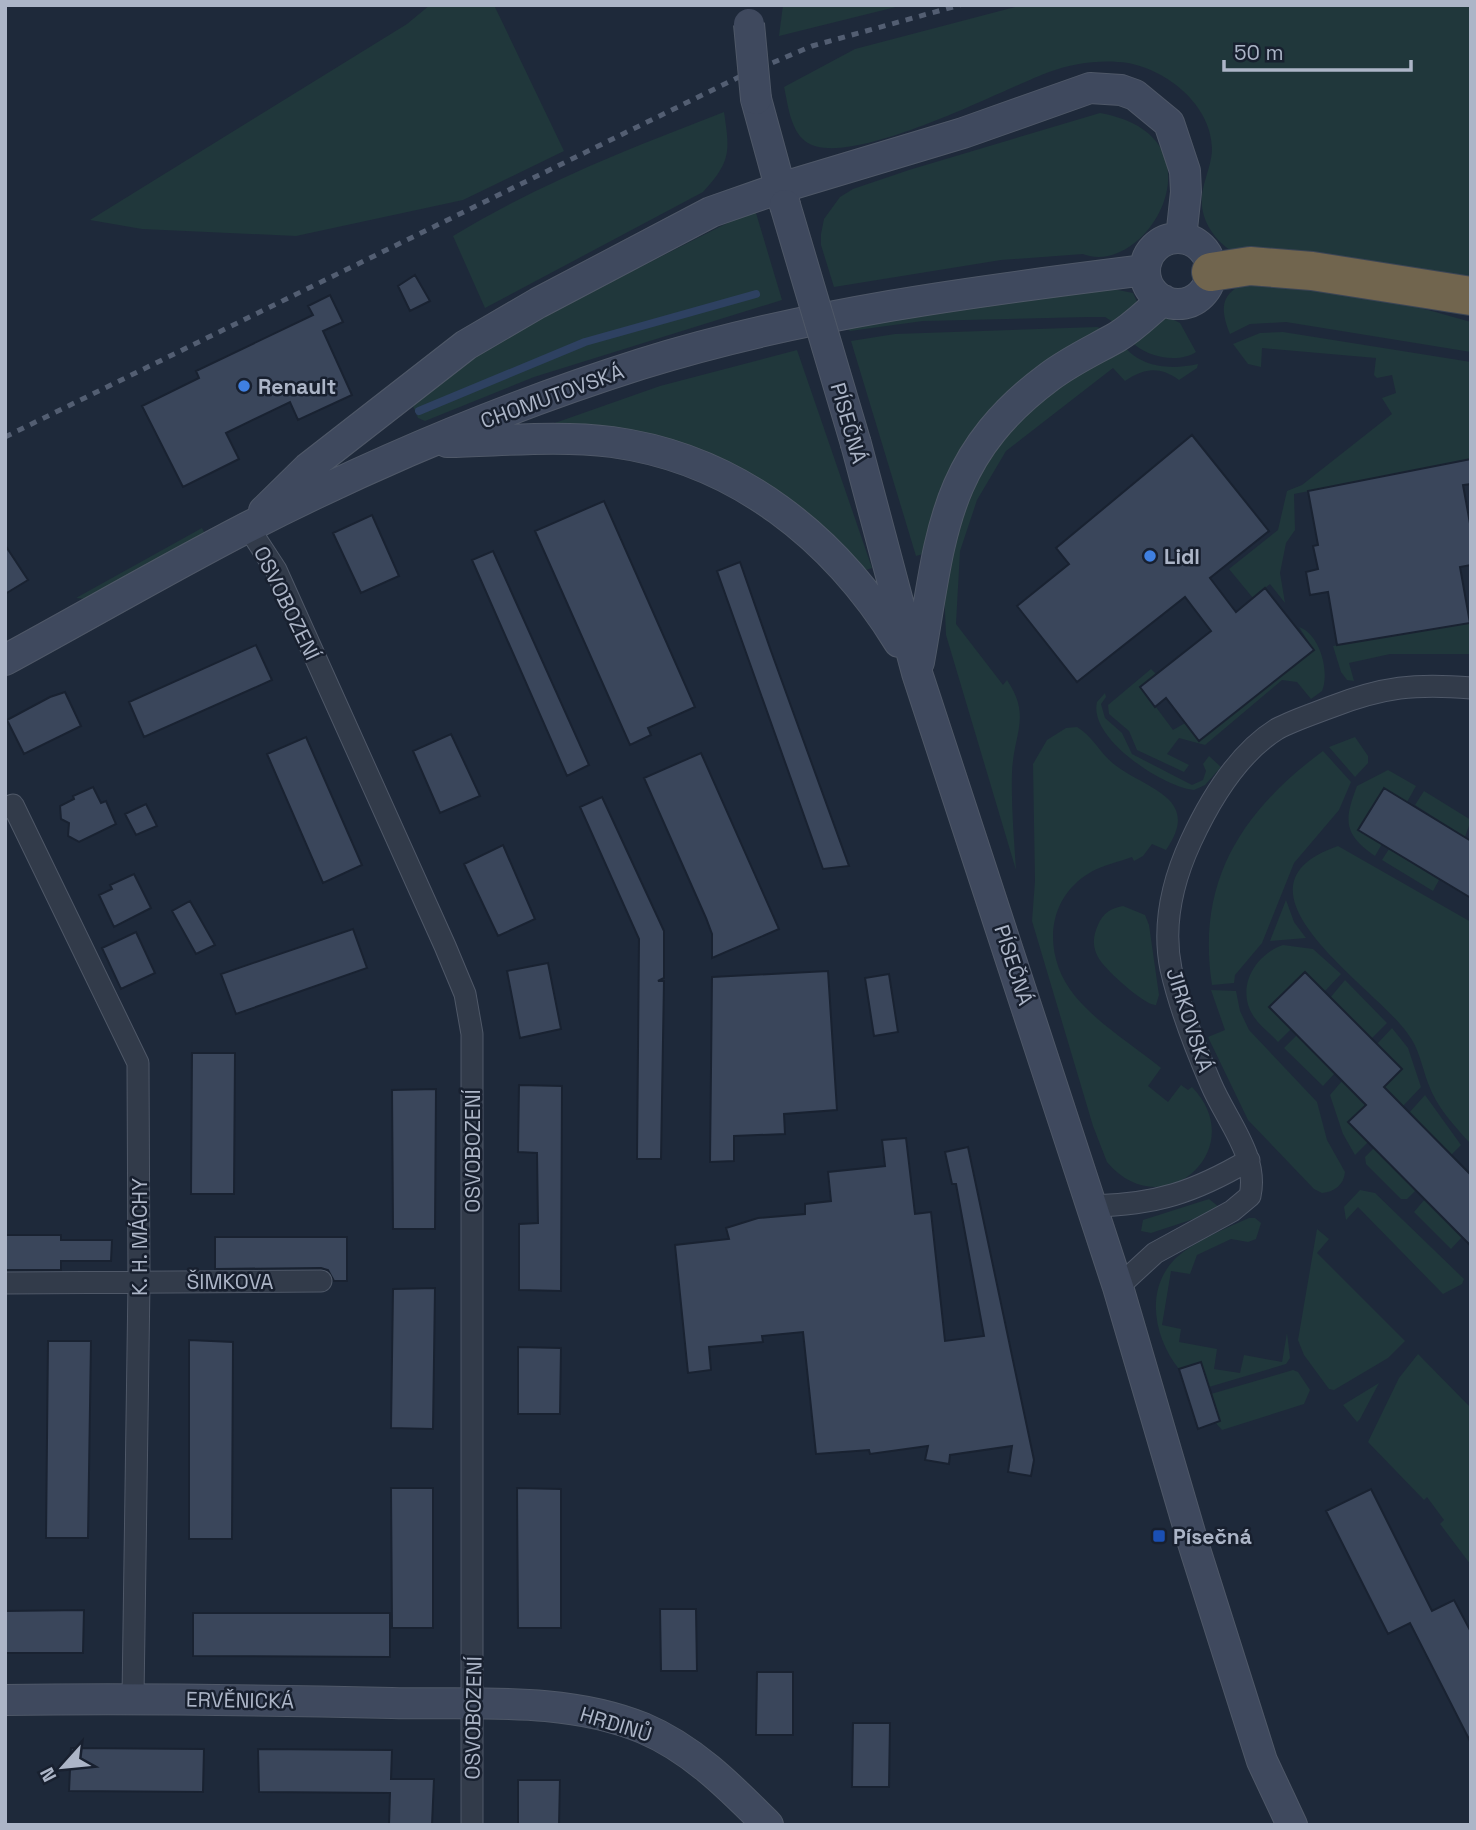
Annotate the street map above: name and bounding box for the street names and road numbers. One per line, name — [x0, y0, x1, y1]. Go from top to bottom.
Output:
street label: CHOMUTOVSKÁ — [477, 358, 627, 434]
street label: PÍSEČNÁ — [825, 379, 873, 467]
street label: OSVOBOZENÍ — [248, 542, 326, 664]
street label: PÍSEČNÁ — [988, 921, 1040, 1009]
street label: JIRKOVSKÁ — [1160, 964, 1220, 1076]
street label: OSVOBOZENÍ — [459, 1089, 486, 1213]
street label: K. H. MÁCHY — [126, 1178, 153, 1296]
street label: ŠIMKOVA — [186, 1268, 274, 1295]
street label: OSVOBOZENÍ — [458, 1656, 488, 1780]
street label: ERVĚNICKÁ — [186, 1686, 294, 1714]
street label: HRDINŮ — [577, 1700, 655, 1748]

